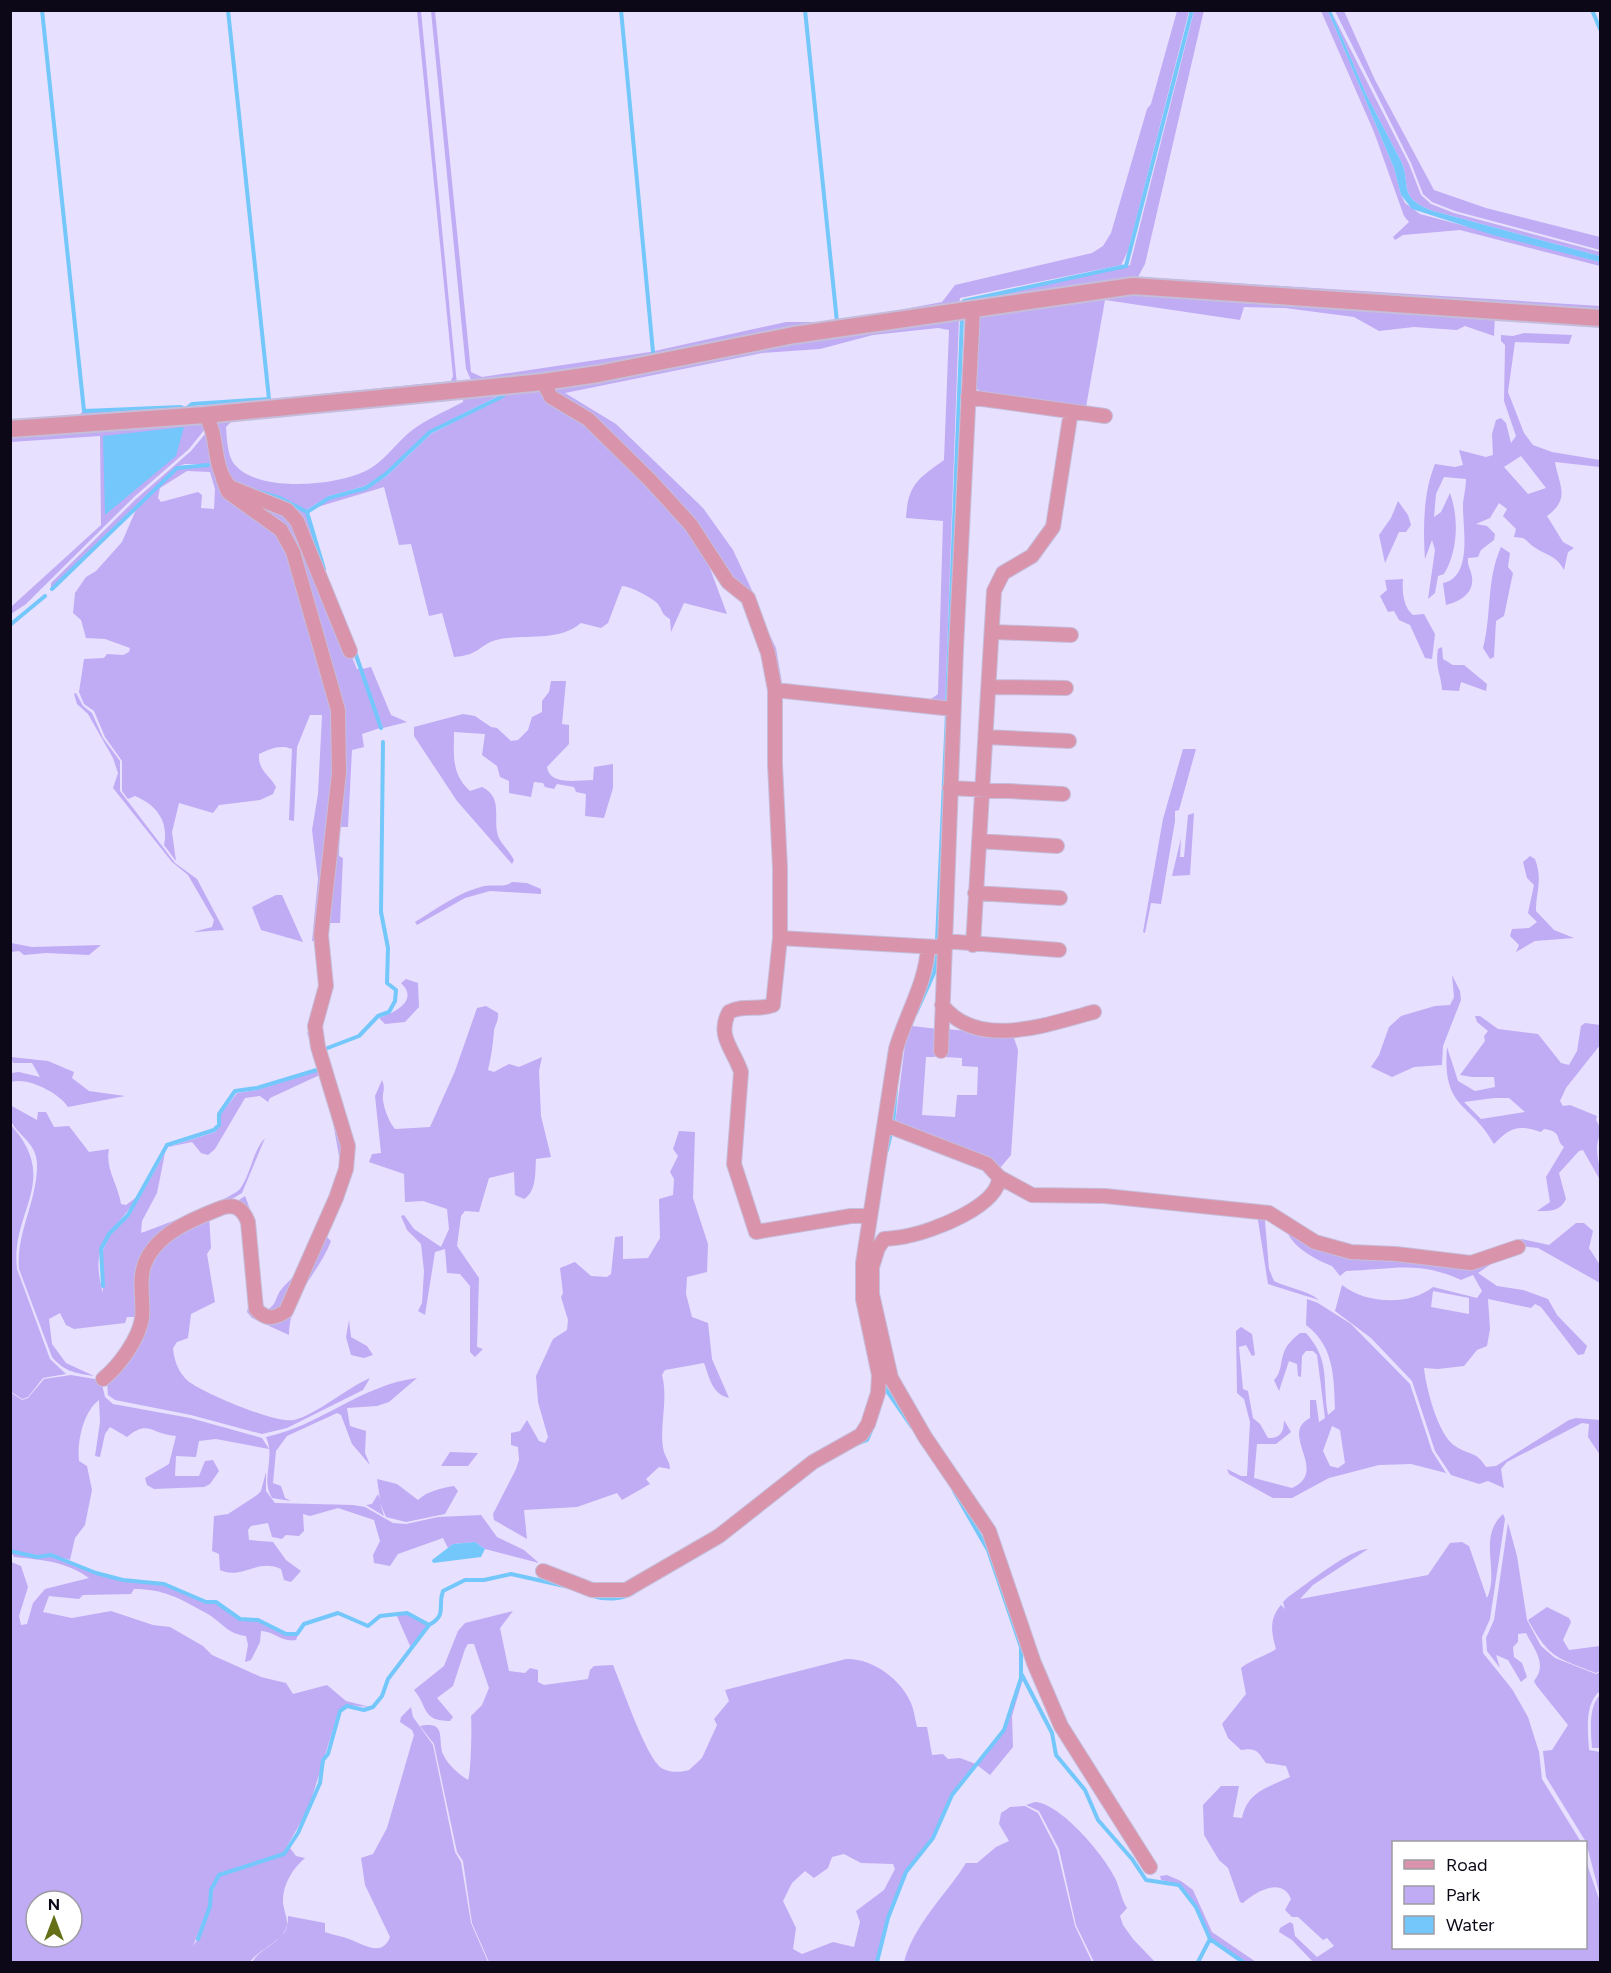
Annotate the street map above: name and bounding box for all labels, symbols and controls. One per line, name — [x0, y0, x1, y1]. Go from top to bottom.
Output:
legend — [1392, 1841, 1587, 1949]
text: Road — [1446, 1854, 1487, 1876]
text: Park — [1446, 1884, 1481, 1906]
north arrow — [24, 1889, 84, 1949]
text: N — [48, 1895, 60, 1914]
text: Water — [1446, 1914, 1494, 1936]

